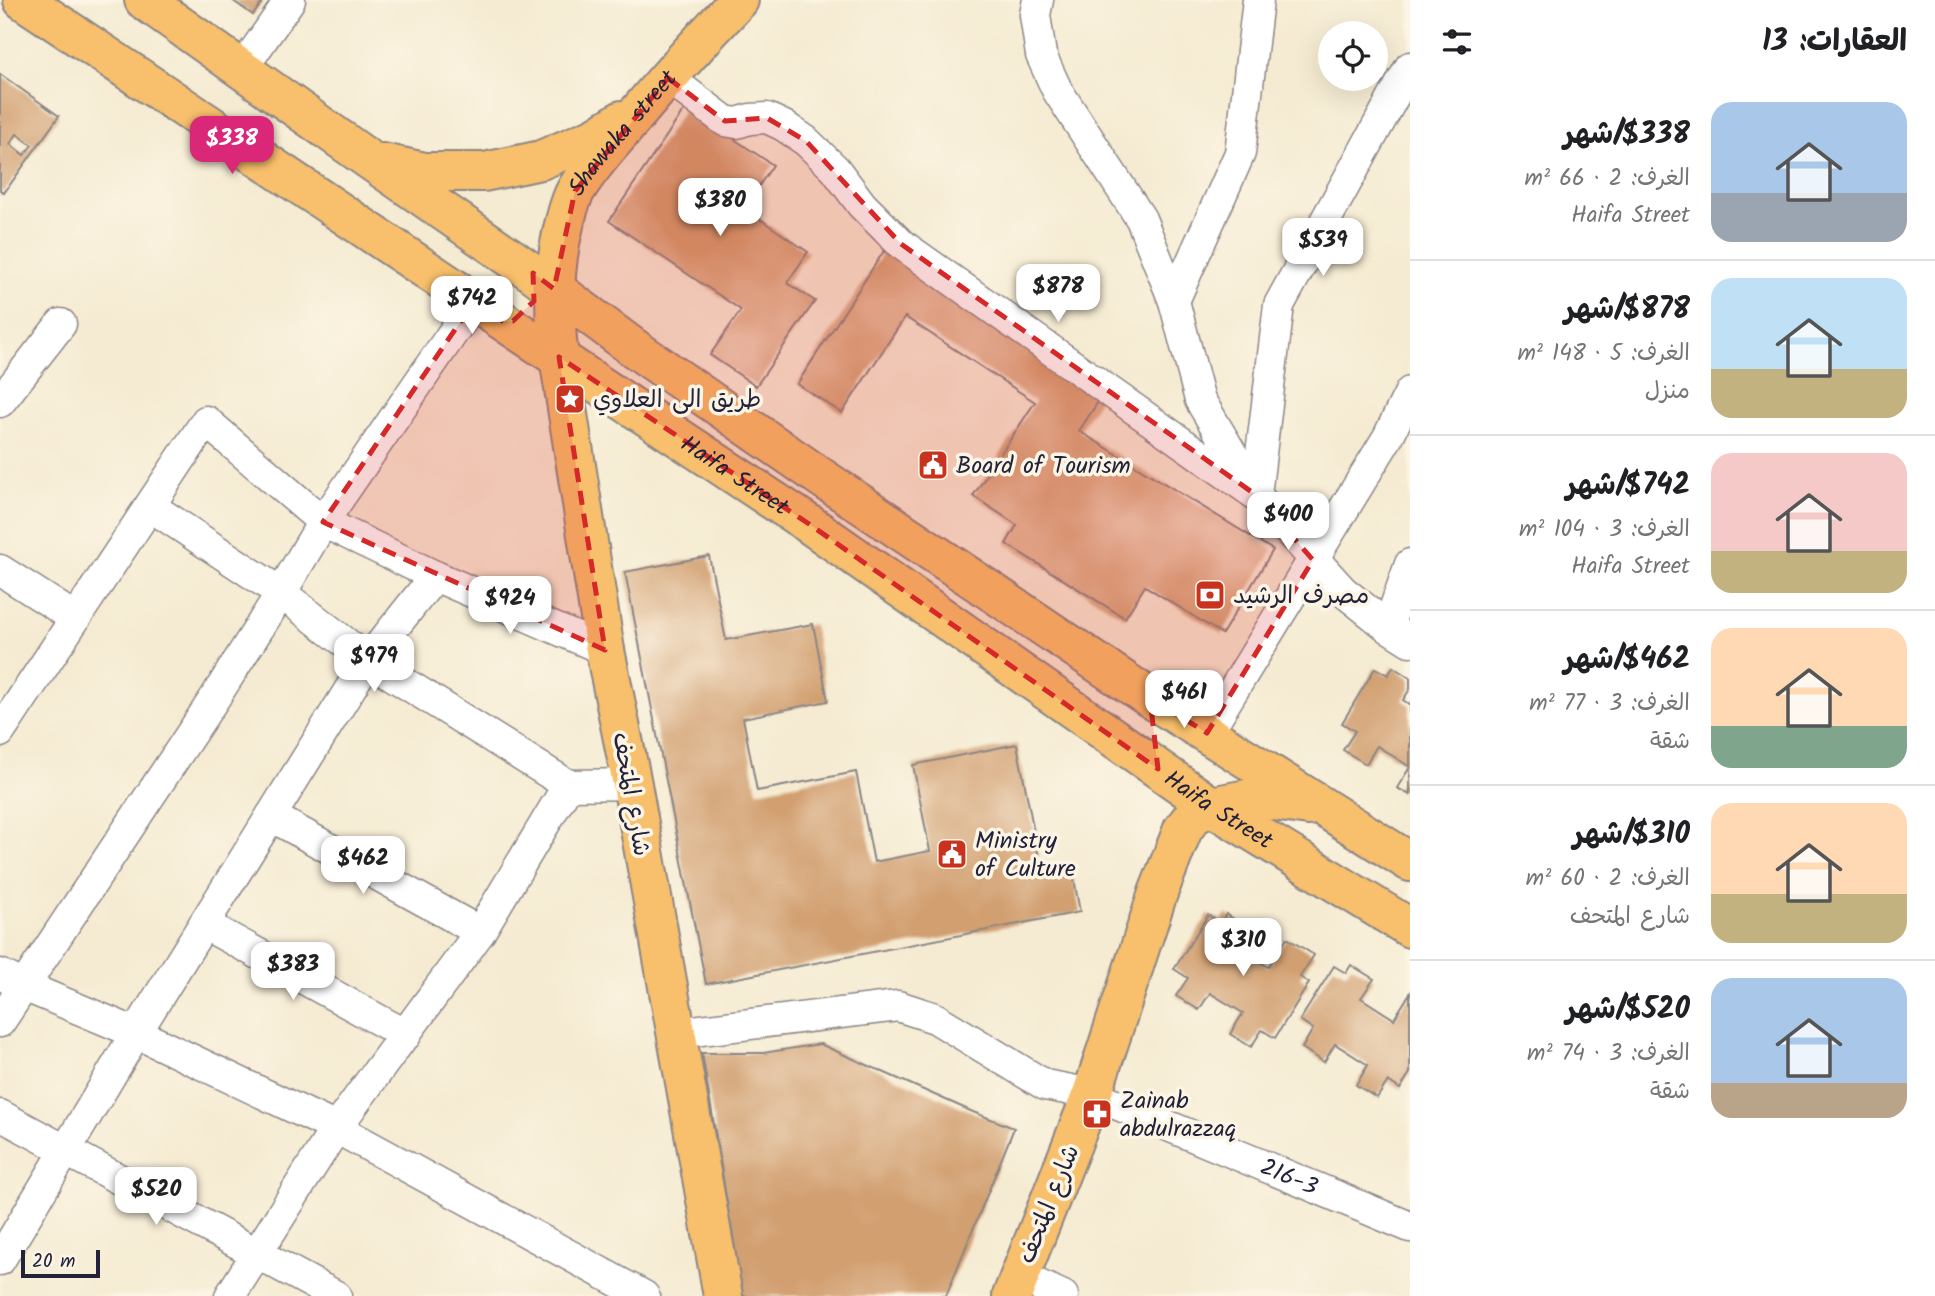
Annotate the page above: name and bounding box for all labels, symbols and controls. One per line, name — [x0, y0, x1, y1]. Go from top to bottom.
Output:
text: العقارات: 13 — [1762, 18, 1907, 66]
map controls — [1318, 21, 1388, 91]
button: locate — [1318, 21, 1388, 91]
icon: filters — [1438, 23, 1476, 61]
street label: Shawaka street — [559, 61, 688, 204]
text: $338/شهر — [1563, 111, 1690, 159]
pin: $338 — [191, 116, 273, 176]
text: $338 — [206, 121, 258, 157]
icon: home — [1767, 130, 1851, 214]
text: الغرف: 2 · 66 m² — [1525, 161, 1690, 197]
pin: $380 — [679, 178, 761, 238]
text: $380 — [694, 183, 746, 219]
text: Haifa Street — [1571, 198, 1690, 234]
pin: $539 — [1282, 218, 1364, 278]
text: $539 — [1298, 223, 1348, 259]
pin: $878 — [1017, 264, 1099, 324]
text: $878 — [1032, 269, 1084, 305]
pin: $742 — [431, 276, 513, 336]
text: $742 — [447, 281, 497, 317]
text: $878/شهر — [1564, 286, 1690, 334]
icon: home — [1767, 306, 1851, 390]
text: الغرف: 5 · 148 m² — [1517, 336, 1690, 372]
text: منزل — [1645, 374, 1690, 410]
place label: طريق الى العلاوي — [593, 381, 761, 420]
place icon: طريق الى العلاوي — [553, 382, 587, 416]
street label: Haifa Street — [672, 426, 797, 527]
place label: Board of Tourism — [956, 447, 1131, 486]
public building icon: Board of Tourism — [916, 448, 950, 482]
text: $742/شهر — [1566, 462, 1690, 510]
icon: home — [1767, 481, 1851, 565]
pin: $400 — [1247, 492, 1329, 552]
text: $400 — [1263, 497, 1313, 533]
text: الغرف: 3 · 104 m² — [1519, 512, 1690, 548]
text: Haifa Street — [1571, 549, 1690, 585]
pin: $924 — [469, 576, 551, 636]
place label: مصرف الرشيد — [1233, 577, 1369, 616]
bank icon: مصرف الرشيد — [1193, 578, 1227, 612]
text: $924 — [484, 581, 536, 617]
pin: $979 — [333, 634, 415, 694]
text: $462/شهر — [1564, 636, 1690, 684]
text: $979 — [350, 639, 398, 675]
icon: home — [1767, 656, 1851, 740]
pin: $461 — [1143, 670, 1225, 730]
text: $461 — [1161, 675, 1207, 711]
text: الغرف: 3 · 77 m² — [1529, 686, 1690, 722]
text: شقة — [1650, 724, 1690, 760]
street label: شارع المتحف — [600, 729, 661, 859]
street label: Haifa Street — [1155, 760, 1281, 861]
text: $310/شهر — [1573, 811, 1690, 859]
place label: Ministry of Culture — [975, 822, 1076, 889]
icon: home — [1767, 831, 1851, 915]
pin: $462 — [322, 836, 404, 896]
public building icon: Ministry of Culture — [935, 837, 969, 871]
text: $462 — [337, 841, 389, 877]
text: الغرف: 2 · 60 m² — [1526, 861, 1690, 897]
text: شارع المتحف — [1570, 899, 1690, 935]
pin: $310 — [1202, 918, 1284, 978]
text: $310 — [1221, 923, 1265, 959]
pin: $383 — [252, 942, 334, 1002]
text: $383 — [267, 947, 319, 983]
text: $520/شهر — [1566, 986, 1690, 1034]
icon: home — [1767, 1006, 1851, 1090]
text: الغرف: 3 · 74 m² — [1527, 1036, 1690, 1072]
text: شقة — [1650, 1074, 1690, 1110]
place label: Zainab abdulrazzaq — [1120, 1082, 1236, 1149]
pharmacy icon: Zainab abdulrazzaq — [1080, 1097, 1114, 1131]
street label: شارع المتحف — [1008, 1139, 1091, 1270]
street label: 216-3 — [1254, 1148, 1324, 1207]
pin: $520 — [115, 1168, 197, 1227]
text: $520 — [131, 1172, 181, 1208]
scale bar — [21, 1247, 100, 1279]
text: 20 m — [32, 1247, 75, 1277]

